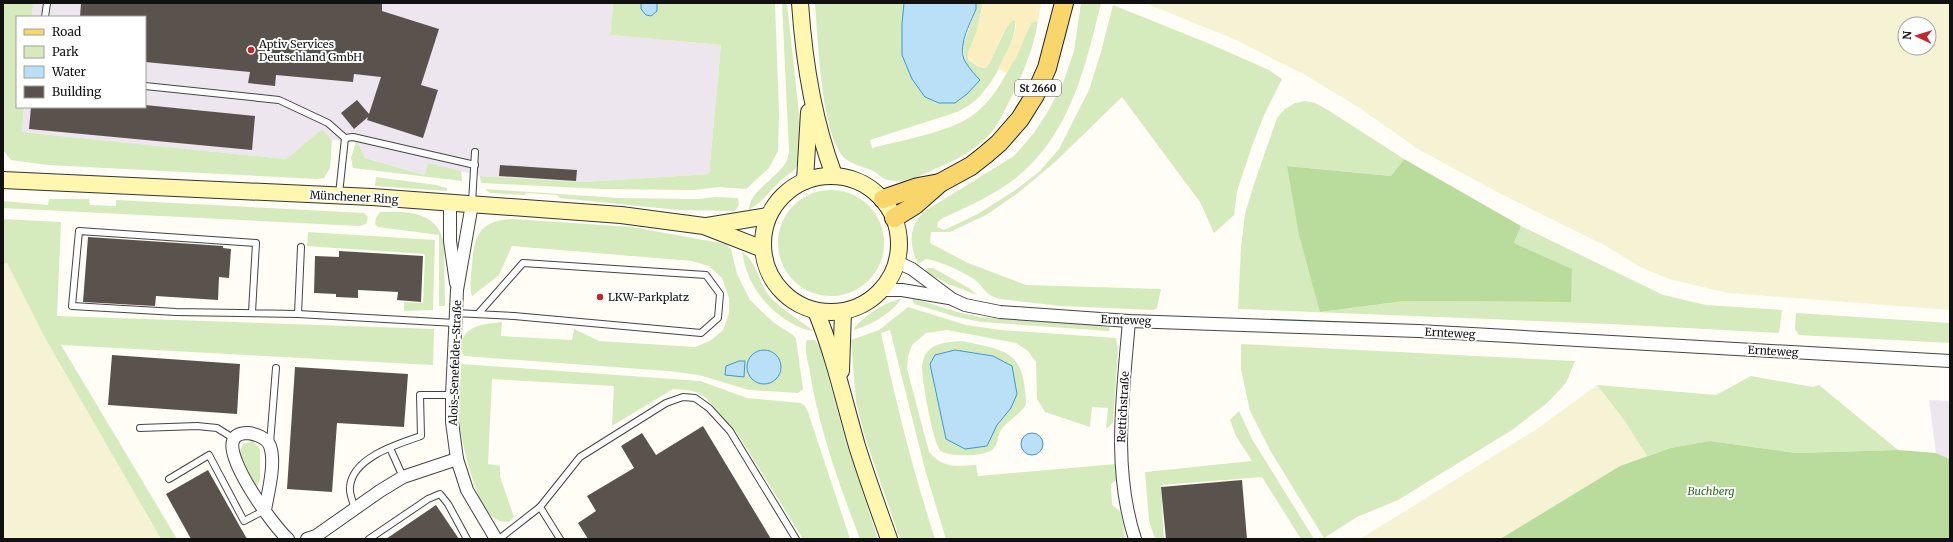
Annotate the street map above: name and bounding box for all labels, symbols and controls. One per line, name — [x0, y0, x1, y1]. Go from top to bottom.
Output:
legend — [16, 16, 146, 108]
north arrow — [1897, 16, 1937, 56]
text: Road — [52, 24, 81, 39]
text: N — [1900, 30, 1914, 40]
place label: Aptiv Services Deutschland GmbH — [258, 37, 362, 64]
text: Park — [52, 44, 79, 59]
marker: Aptiv Services Deutschland GmbH — [246, 45, 256, 55]
text: Water — [51, 64, 87, 79]
road number: St 2660 — [1015, 80, 1061, 96]
text: Building — [52, 84, 102, 99]
street label: Münchener Ring — [309, 188, 399, 206]
place label: LKW-Parkplatz — [608, 290, 689, 304]
marker: LKW-Parkplatz — [595, 292, 605, 302]
street label: Alois-Senefelder-Straße — [446, 300, 464, 427]
street label: Ernteweg — [1100, 312, 1152, 328]
street label: Ernteweg — [1424, 325, 1476, 341]
street label: Ernteweg — [1747, 343, 1799, 359]
street label: Rettichstraße — [1114, 371, 1132, 443]
park label: Buchberg — [1688, 484, 1734, 498]

